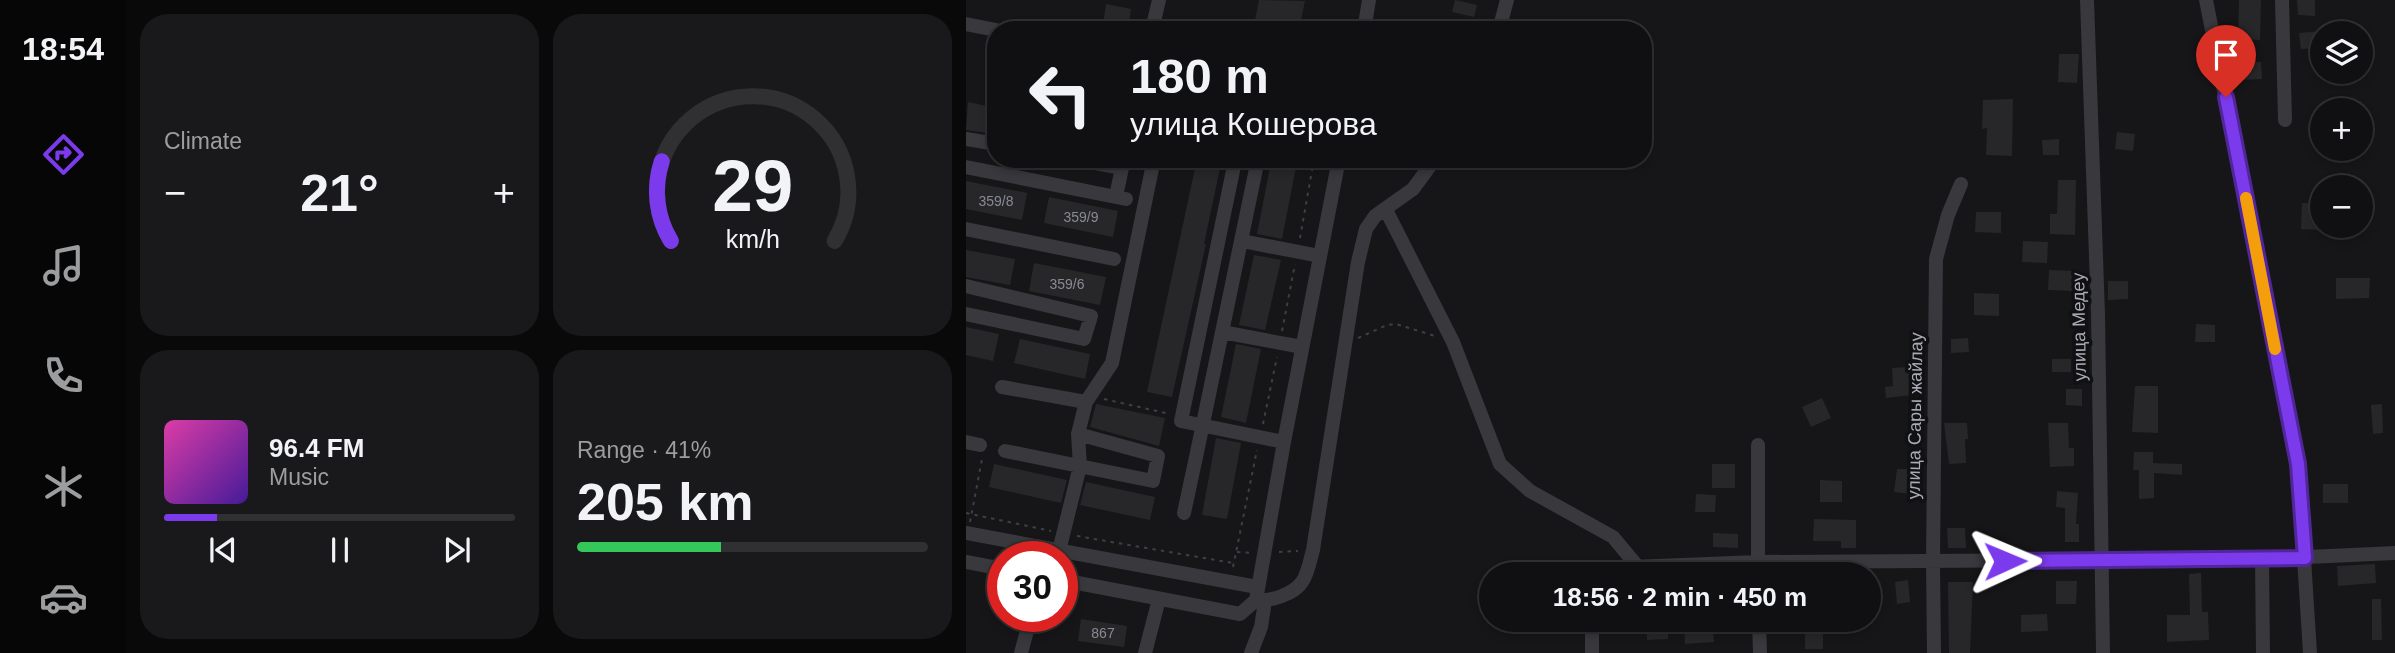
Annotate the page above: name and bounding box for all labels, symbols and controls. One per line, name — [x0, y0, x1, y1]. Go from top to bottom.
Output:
map controls — [2310, 21, 2373, 238]
button: layers — [2310, 21, 2373, 84]
pin — [2196, 25, 2256, 97]
text: 18:54 — [22, 31, 104, 67]
icon: arrive — [2207, 36, 2245, 74]
icon: left — [1015, 49, 1106, 140]
text: 180 m — [1130, 49, 1269, 103]
button: + — [2310, 98, 2373, 161]
text: улица Кошерова — [1130, 106, 1377, 142]
text: Climate — [164, 128, 242, 154]
icon: directions — [39, 130, 88, 179]
text: 29 — [712, 145, 793, 226]
text: 21° — [300, 164, 379, 222]
text: − — [164, 172, 186, 214]
text: + — [493, 172, 515, 214]
button: − — [2310, 175, 2373, 238]
house number: 359/8 — [978, 193, 1014, 209]
house number: 359/9 — [1063, 209, 1099, 225]
text: km/h — [725, 225, 780, 253]
icon: music — [39, 241, 88, 290]
street label: улица Медеу — [2068, 273, 2090, 381]
house number: 359/6 — [1049, 276, 1085, 292]
street label: улица Сары жайлау — [1904, 332, 1926, 500]
icon: phone — [39, 351, 88, 400]
text: 96.4 FM — [269, 433, 364, 463]
text: Range · 41% — [577, 437, 711, 463]
icon: climate — [39, 462, 88, 511]
text: Music — [269, 464, 329, 490]
text: 205 km — [577, 473, 753, 531]
position arrow — [1968, 524, 2042, 598]
icon: previous — [204, 531, 242, 569]
icon: pause — [321, 531, 359, 569]
icon: next — [438, 531, 476, 569]
speed limit sign: 30 — [987, 541, 1078, 632]
icon: car — [39, 573, 88, 622]
text: 18:56 · 2 min · 450 m — [1553, 582, 1807, 612]
house number: 867 — [1091, 625, 1115, 641]

